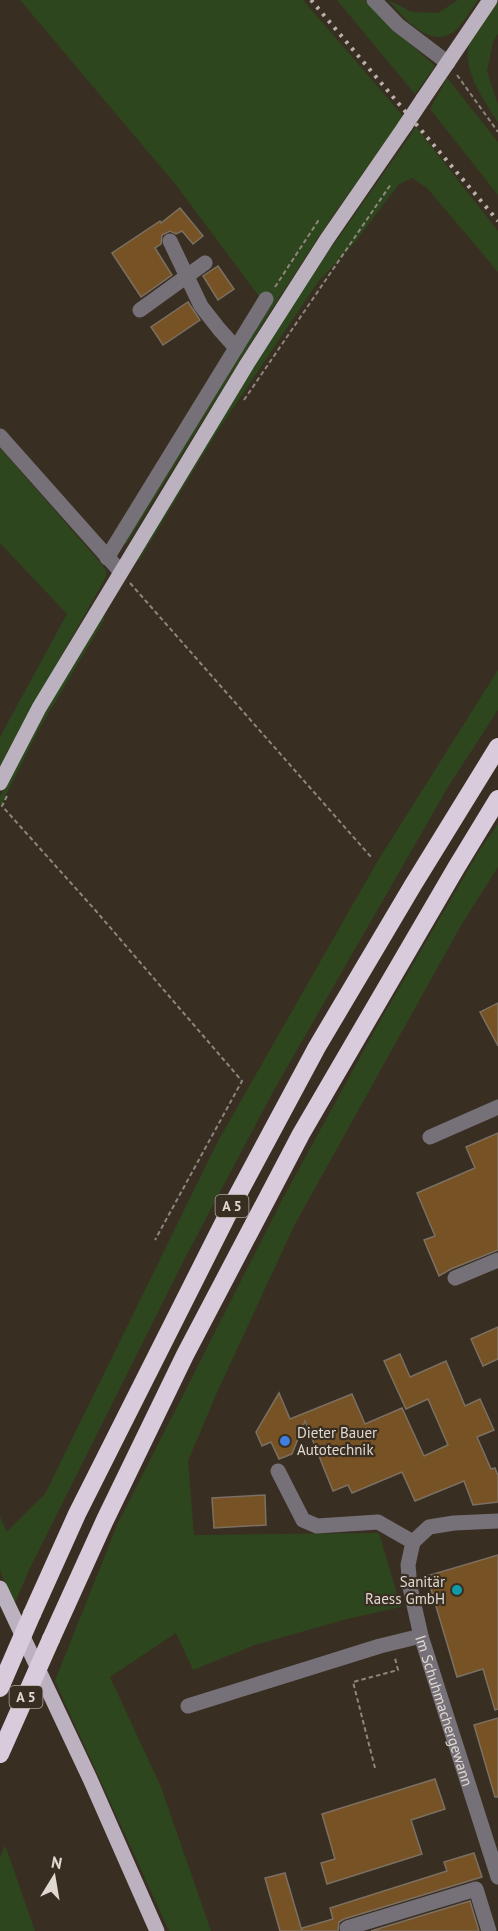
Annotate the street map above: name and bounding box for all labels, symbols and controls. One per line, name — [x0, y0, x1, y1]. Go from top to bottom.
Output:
road number: A 5 — [216, 1195, 248, 1217]
place label: Dieter Bauer Autotechnik — [297, 1423, 377, 1459]
marker: Dieter Bauer Autotechnik — [278, 1434, 292, 1448]
place label: Sanitär Raess GmbH — [365, 1572, 445, 1608]
marker: Sanitär Raess GmbH — [450, 1583, 464, 1597]
street label: Im Schuhmachergewann — [412, 1632, 478, 1788]
road number: A 5 — [9, 1686, 42, 1708]
north arrow — [24, 1847, 84, 1907]
text: N — [50, 1851, 64, 1873]

